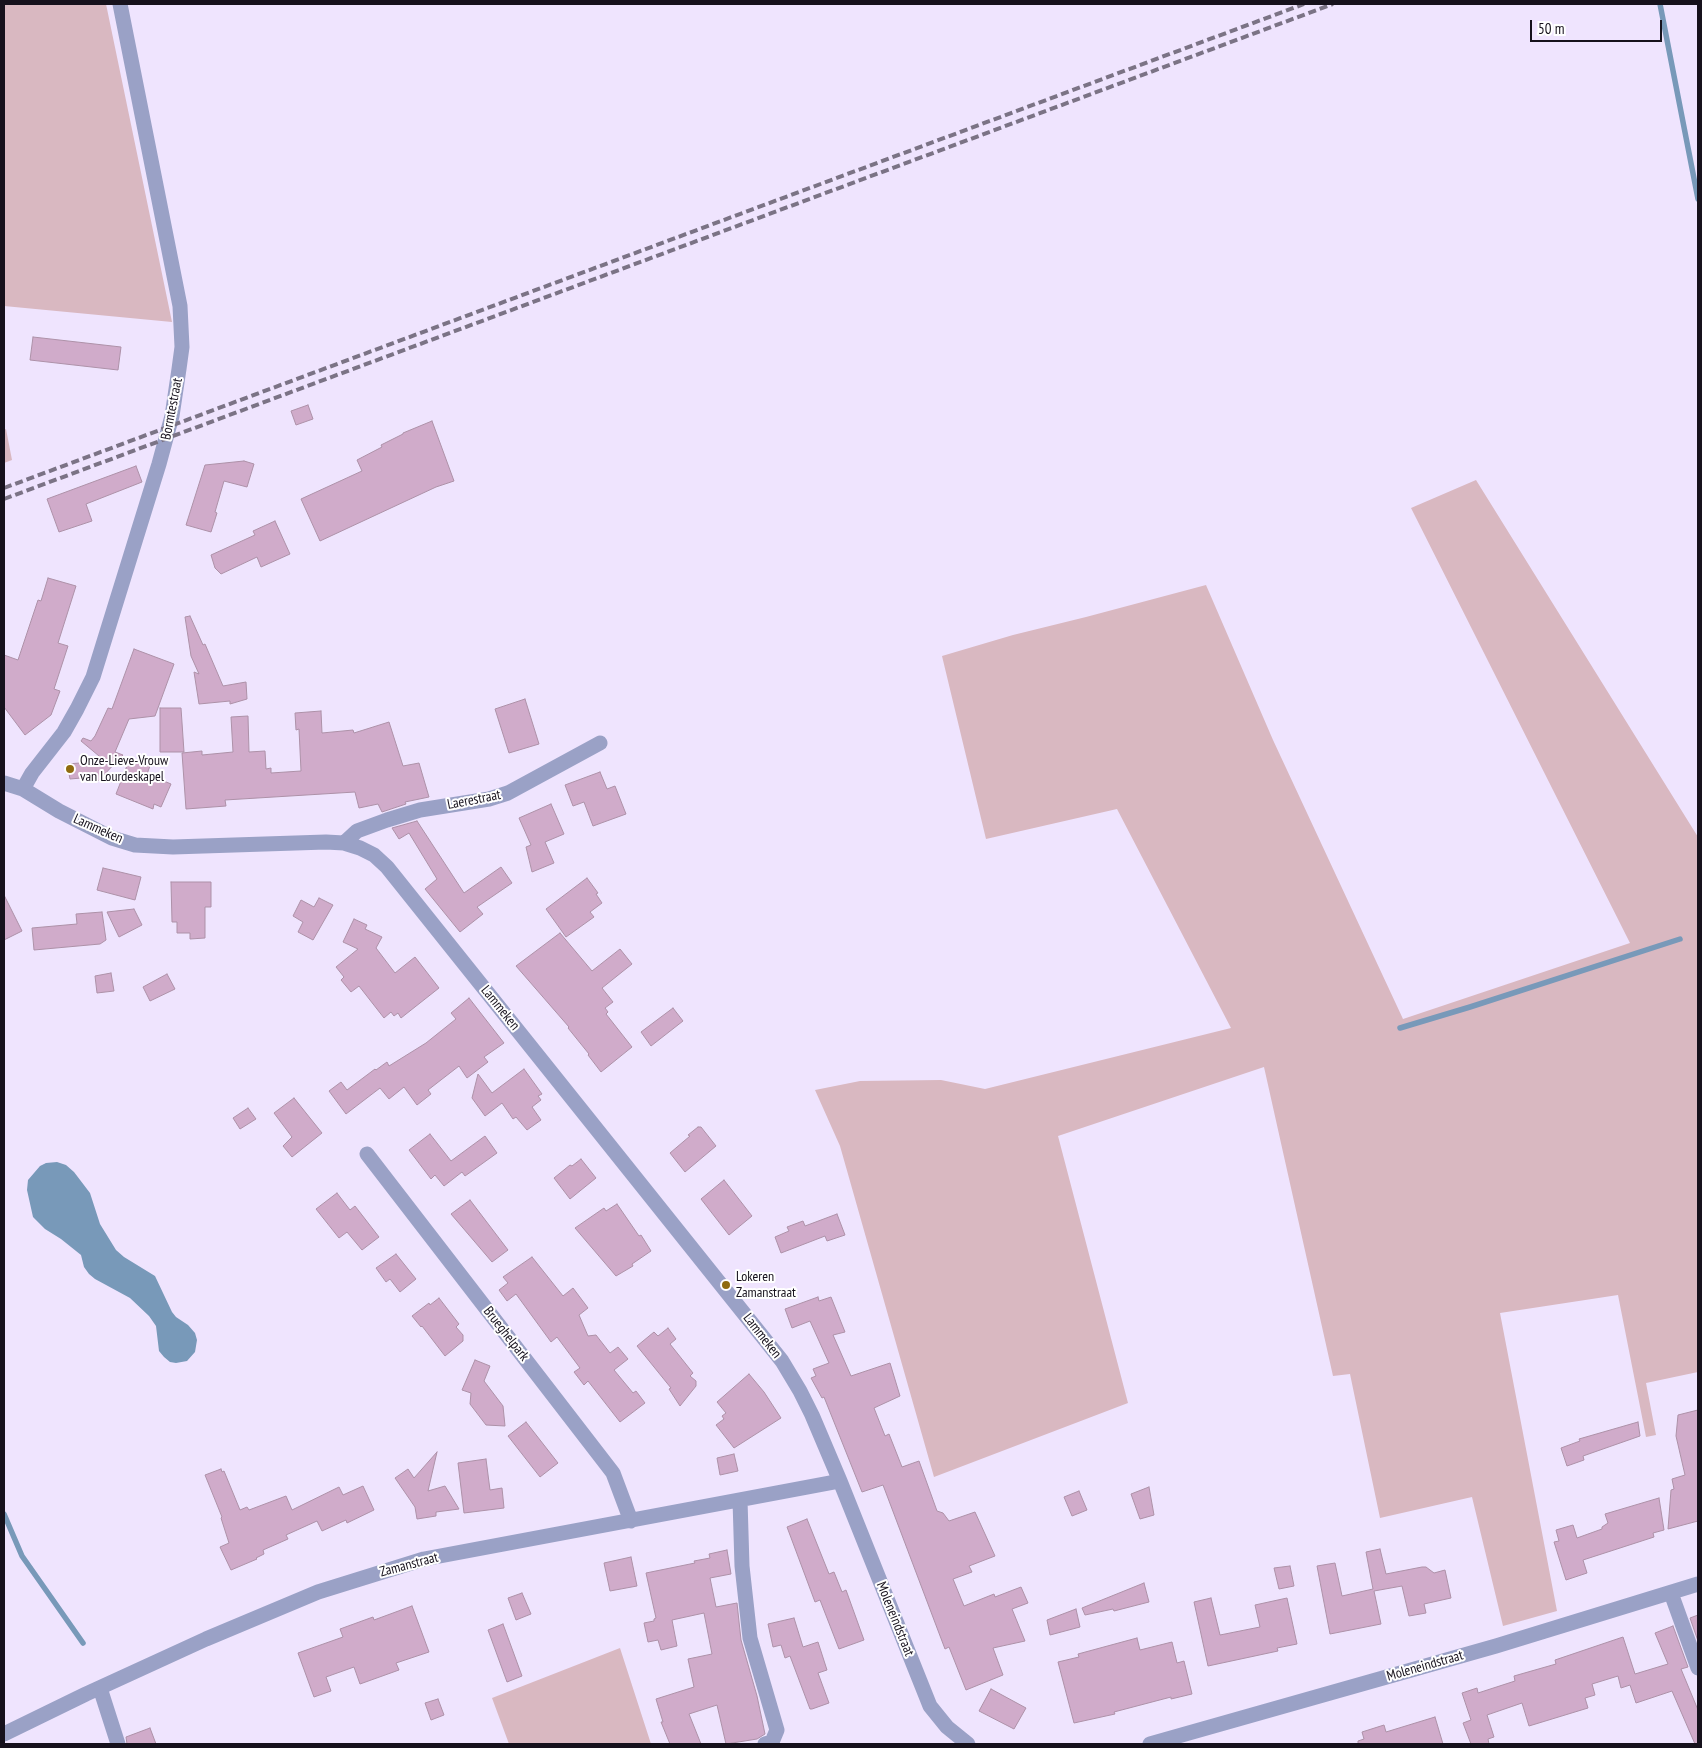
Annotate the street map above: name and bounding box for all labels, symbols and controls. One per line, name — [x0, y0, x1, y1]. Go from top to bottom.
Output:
scale bar — [1532, 10, 1664, 42]
text: 50 m — [1538, 19, 1564, 38]
street label: Bormtestraat — [158, 377, 186, 441]
place label: Onze-Lieve-Vrouw van Lourdeskapel — [80, 753, 168, 786]
marker: Onze-Lieve-Vrouw van Lourdeskapel — [64, 763, 76, 775]
street label: Laerestraat — [446, 787, 502, 813]
street label: Lammeken — [71, 811, 125, 847]
street label: Lammeken — [477, 982, 523, 1034]
place label: Lokeren Zamanstraat — [736, 1269, 796, 1302]
marker: Lokeren Zamanstraat — [720, 1279, 732, 1291]
street label: Brueghelpark — [480, 1303, 532, 1365]
street label: Lammeken — [739, 1310, 785, 1362]
street label: Zamanstraat — [378, 1549, 440, 1581]
street label: Moleneindstraat — [872, 1579, 918, 1659]
street label: Moleneindstraat — [1385, 1647, 1465, 1685]

